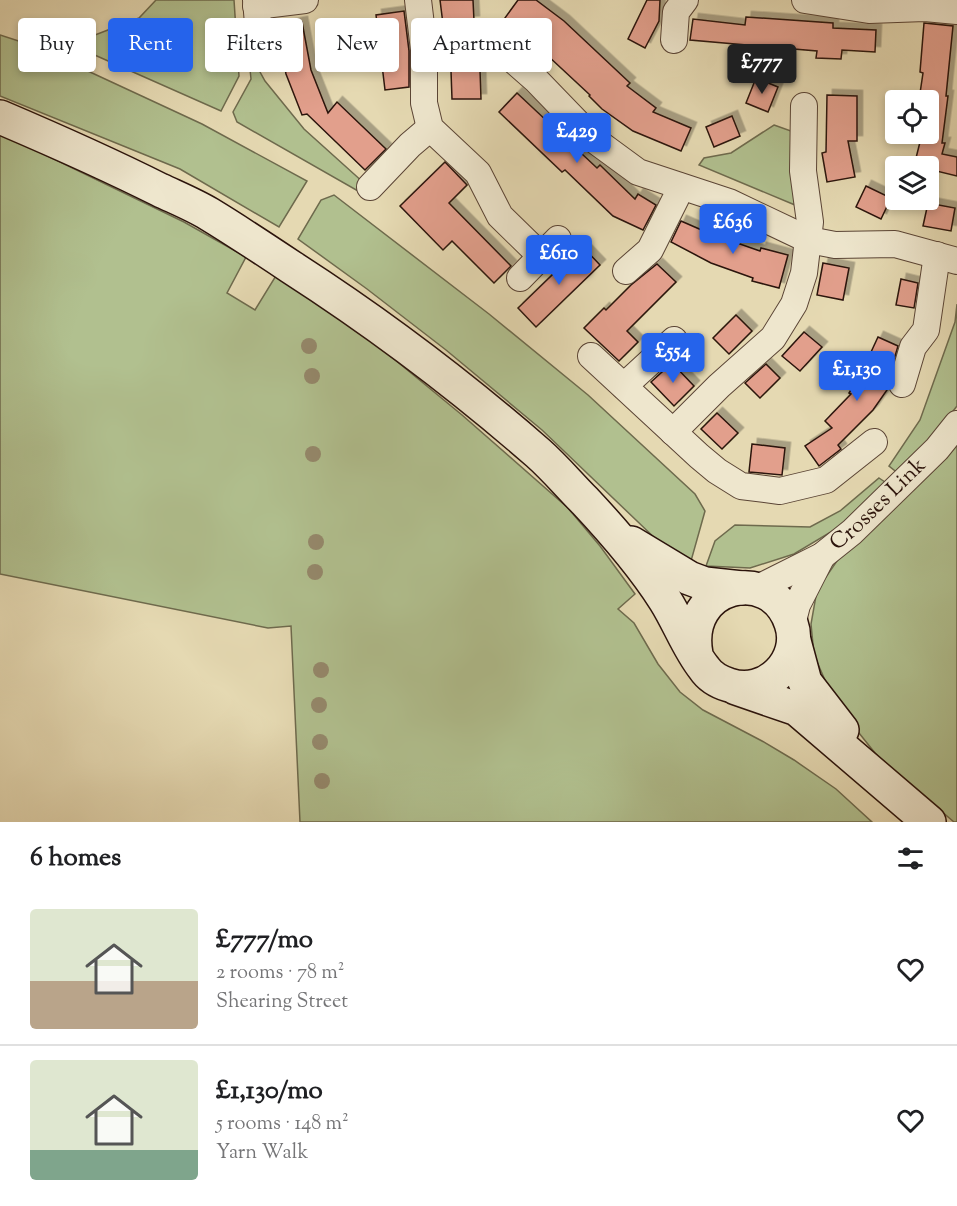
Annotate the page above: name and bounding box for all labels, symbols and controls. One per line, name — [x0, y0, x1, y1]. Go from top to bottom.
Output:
chip: Buy — [18, 18, 96, 72]
chip: Rent — [108, 18, 193, 72]
chip: Filters — [205, 18, 303, 72]
chip: New — [315, 18, 399, 72]
chip: Apartment — [411, 18, 552, 72]
pin: £777 — [726, 44, 798, 95]
text: £777 — [741, 49, 783, 78]
map controls — [885, 90, 939, 210]
button: locate — [885, 90, 939, 144]
pin: £429 — [541, 113, 613, 164]
text: £429 — [557, 118, 597, 147]
button: layers — [885, 156, 939, 210]
pin: £636 — [697, 204, 769, 255]
text: £636 — [714, 209, 752, 238]
pin: £610 — [523, 235, 595, 286]
text: £610 — [540, 240, 578, 269]
pin: £554 — [637, 333, 709, 384]
text: £554 — [655, 338, 691, 367]
pin: £1,130 — [808, 351, 906, 402]
text: £1,130 — [833, 356, 881, 385]
street label: Crosses Link — [823, 451, 934, 559]
text: 6 homes — [30, 840, 121, 877]
icon: filters — [894, 842, 927, 875]
text: £777/mo — [216, 922, 313, 959]
icon: home — [78, 933, 150, 1005]
icon: heart — [894, 953, 927, 986]
text: 2 rooms · 78 m² — [216, 959, 345, 988]
text: Shearing Street — [216, 988, 348, 1017]
text: £1,130/mo — [216, 1073, 323, 1110]
icon: home — [78, 1084, 150, 1156]
icon: heart — [894, 1104, 927, 1137]
text: 5 rooms · 148 m² — [216, 1110, 349, 1139]
text: Yarn Walk — [216, 1139, 308, 1168]

